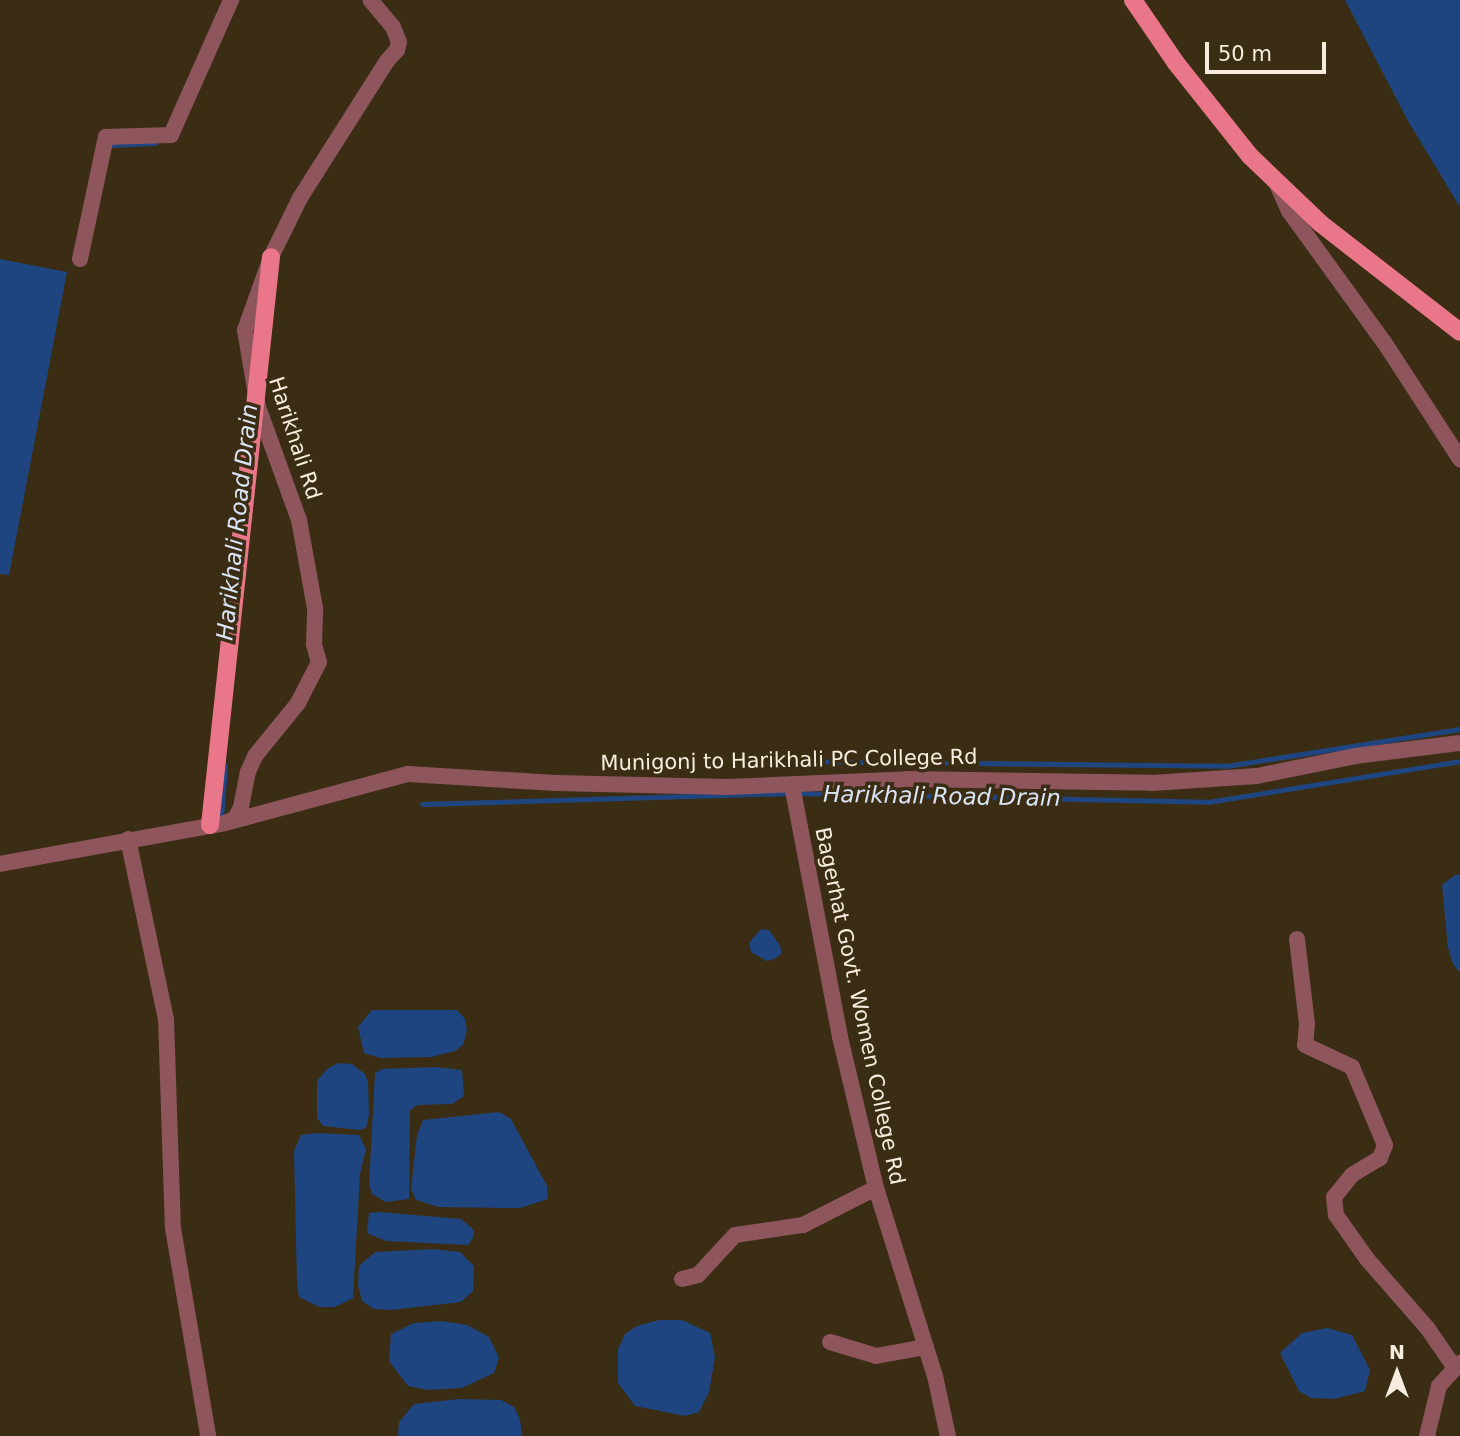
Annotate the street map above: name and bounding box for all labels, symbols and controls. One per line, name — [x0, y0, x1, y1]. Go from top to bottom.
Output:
scale bar — [1208, 28, 1329, 72]
text: 50 m — [1218, 42, 1272, 66]
street label: Harikhali Rd — [263, 373, 327, 503]
water label: Harikhali Road Drain — [211, 402, 263, 642]
street label: Munigonj to Harikhali PC College Rd — [600, 744, 978, 776]
water label: Harikhali Road Drain — [823, 780, 1061, 812]
street label: Bagerhat Govt. Women College Rd — [810, 825, 910, 1187]
north arrow — [1362, 1338, 1432, 1408]
text: N — [1389, 1341, 1405, 1363]

